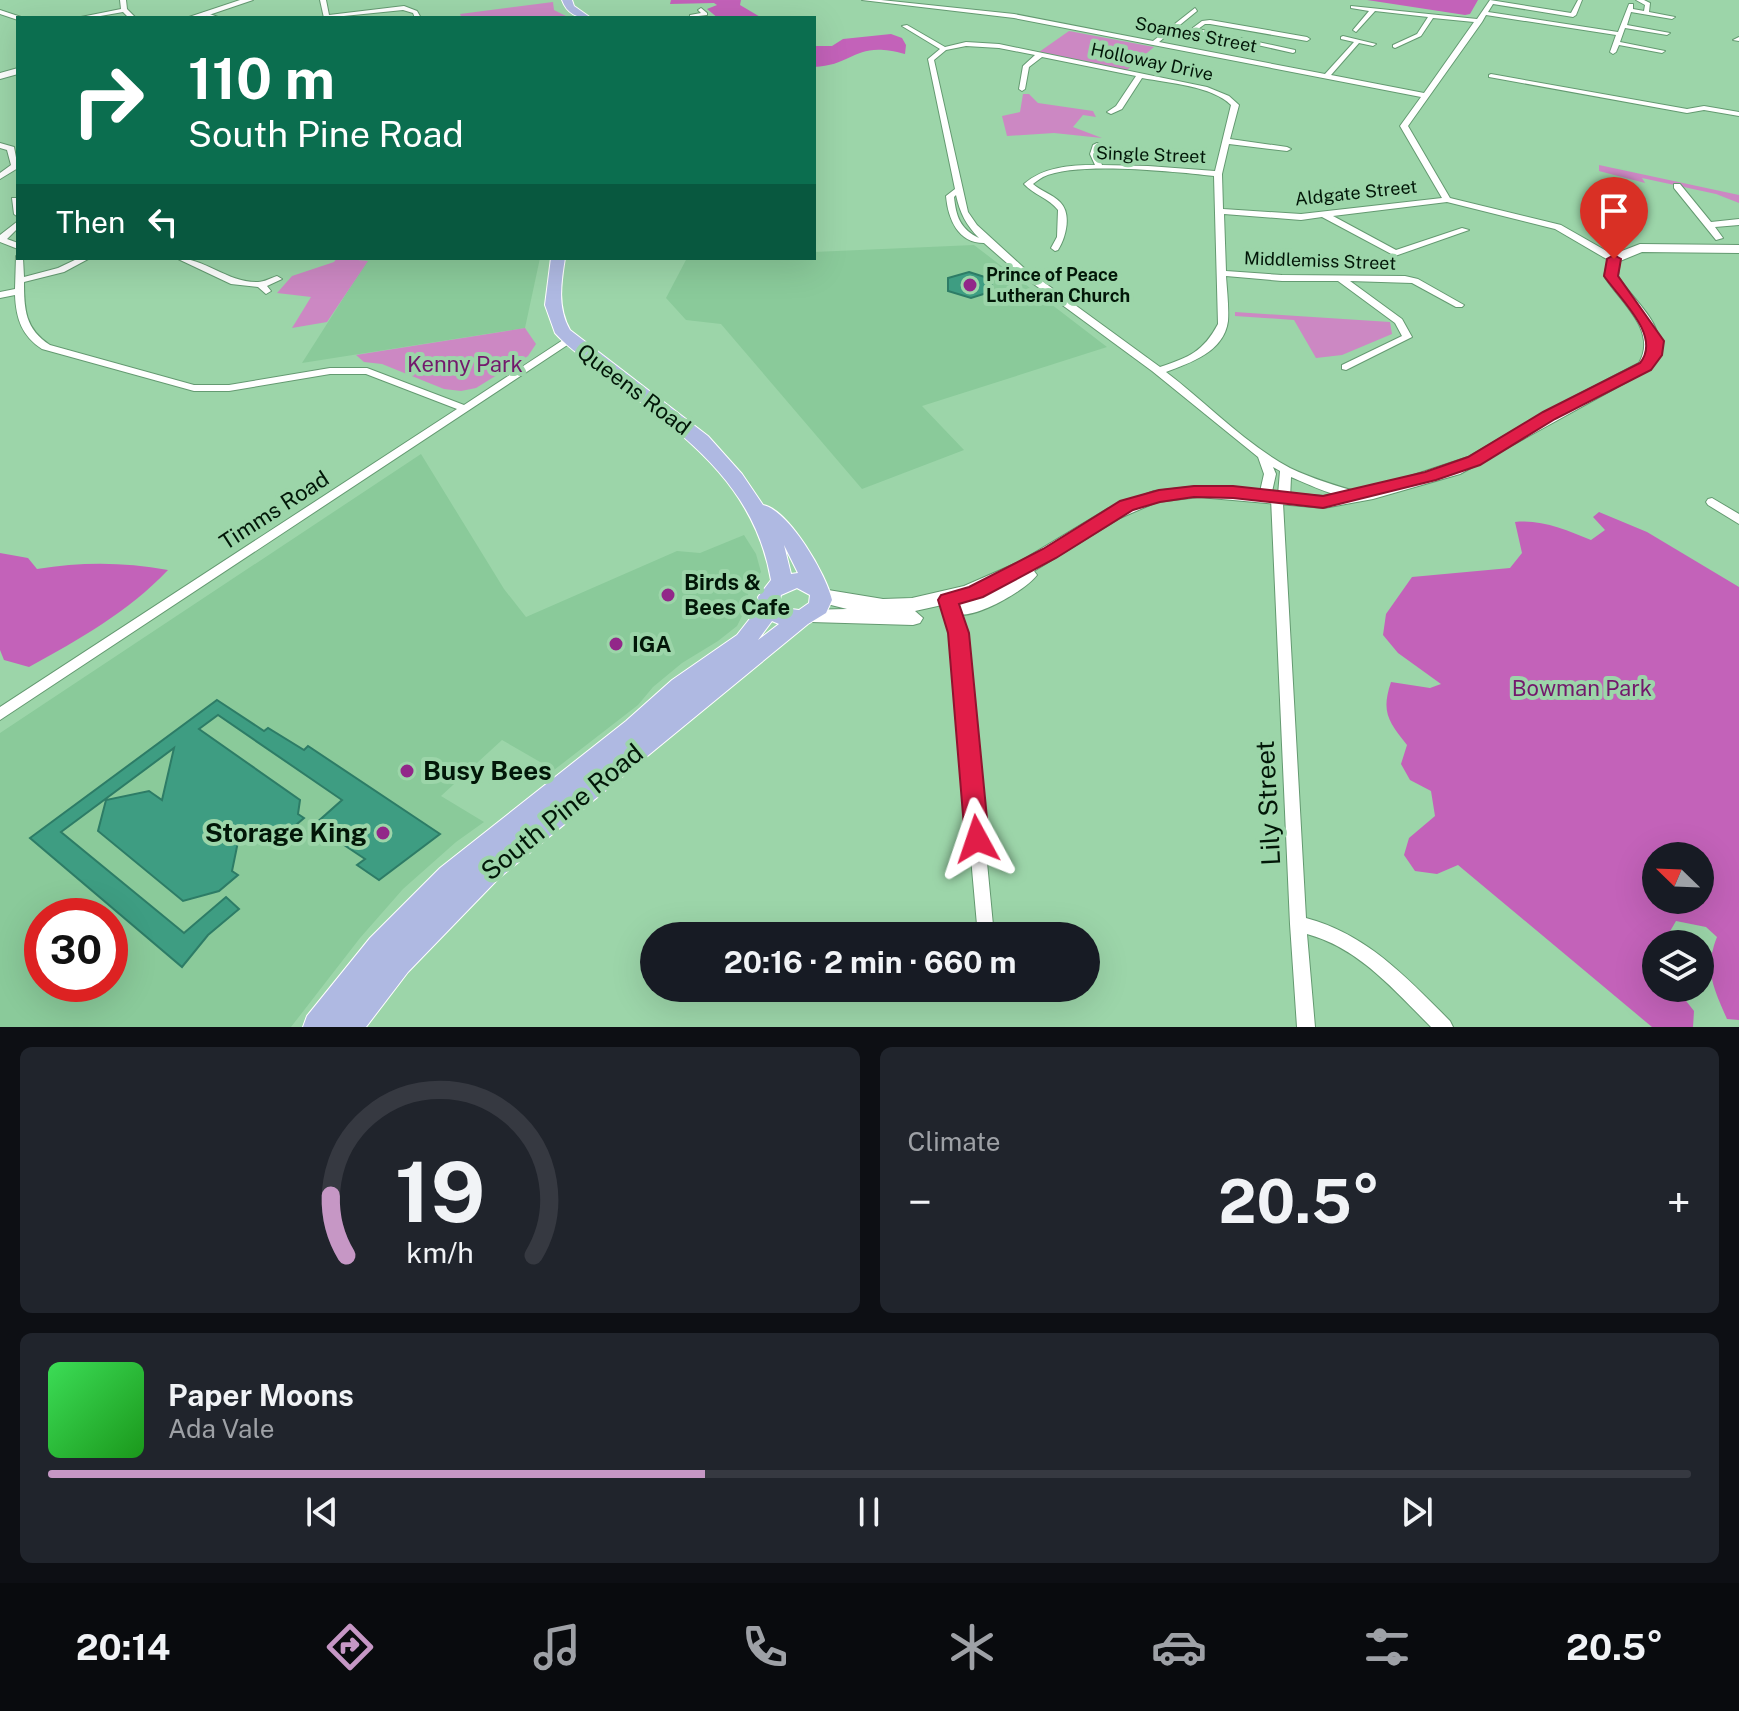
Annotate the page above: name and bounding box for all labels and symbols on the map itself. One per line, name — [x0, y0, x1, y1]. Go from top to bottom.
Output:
street label: Soames Street — [1133, 12, 1259, 57]
street label: Holloway Drive — [1089, 38, 1215, 85]
street label: Single Street — [1096, 142, 1206, 167]
street label: Aldgate Street — [1294, 176, 1418, 209]
pin — [1580, 177, 1648, 259]
street label: Middlemiss Street — [1244, 247, 1396, 274]
place label: Prince of Peace Lutheran Church — [986, 264, 1130, 306]
marker: Prince of Peace Lutheran Church — [961, 276, 979, 294]
street label: Queens Road — [572, 338, 696, 440]
park label: Kenny Park — [407, 351, 523, 377]
street label: Timms Road — [214, 465, 334, 555]
place label: Birds & Bees Cafe — [684, 569, 790, 620]
marker: Birds & Bees Cafe — [659, 586, 677, 604]
place label: IGA — [632, 631, 672, 657]
marker: IGA — [607, 635, 625, 653]
park label: Bowman Park — [1512, 675, 1652, 701]
street label: South Pine Road — [475, 737, 649, 886]
street label: Lily Street — [1249, 740, 1286, 866]
place label: Busy Bees — [423, 755, 552, 786]
marker: Busy Bees — [398, 762, 416, 780]
position arrow — [935, 797, 1019, 881]
place label: Storage King — [205, 817, 367, 848]
marker: Storage King — [374, 824, 392, 842]
north arrow — [1642, 842, 1714, 914]
speed limit sign: 30 — [24, 898, 128, 1002]

